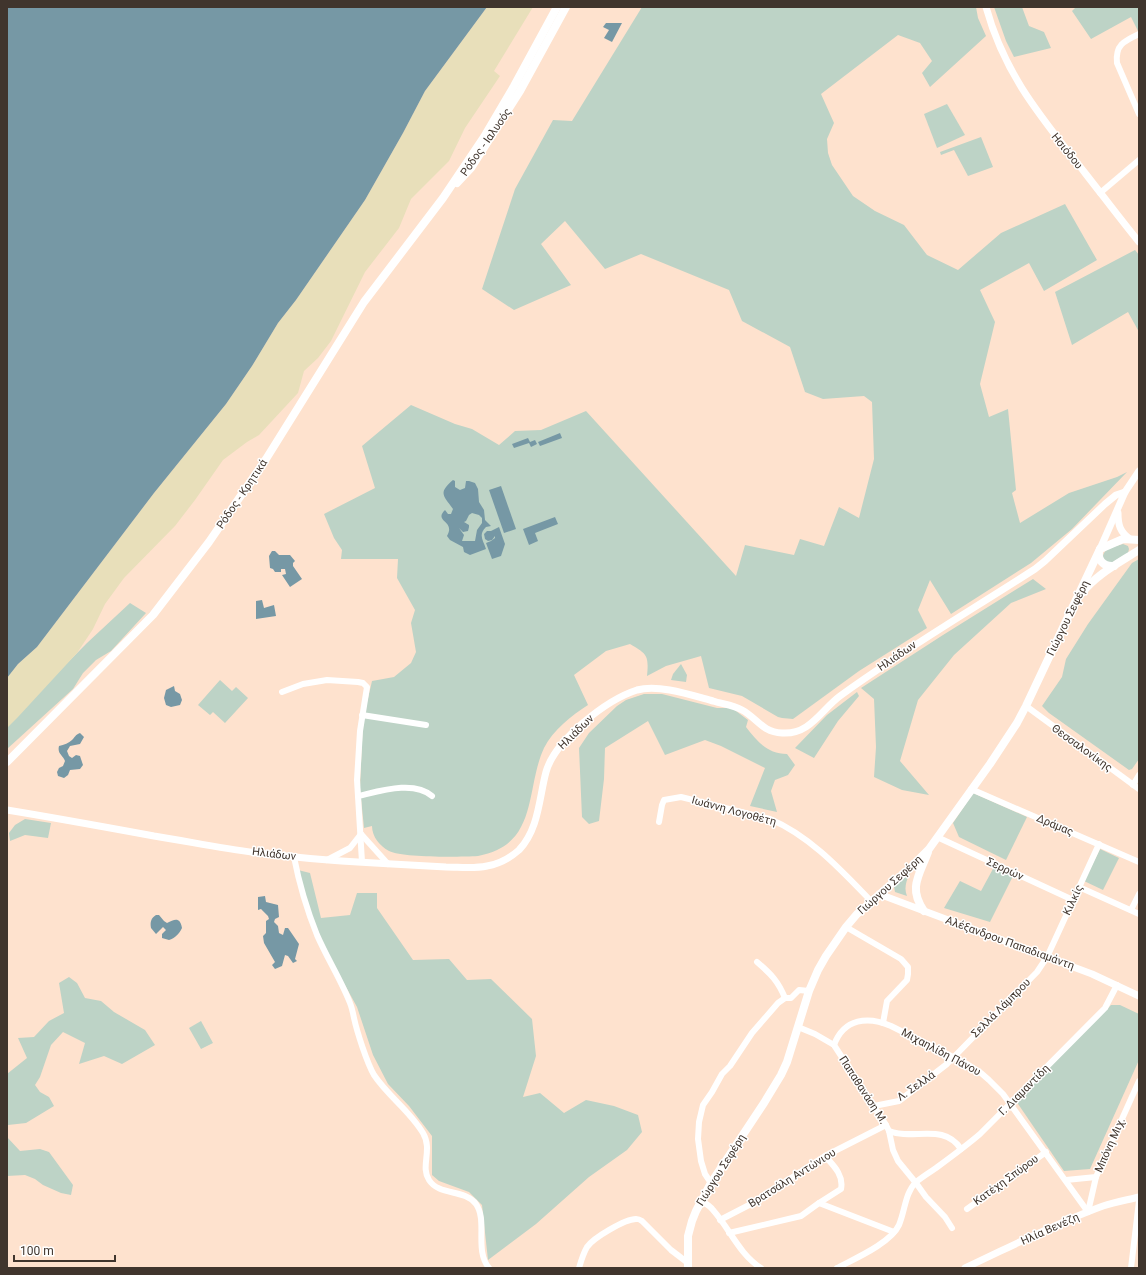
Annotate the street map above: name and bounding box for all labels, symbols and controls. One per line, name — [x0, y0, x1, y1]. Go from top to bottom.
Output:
street label: Ρόδος - Ιαλυσός — [458, 106, 514, 178]
street label: Ησιόδου — [1049, 130, 1085, 172]
street label: Ρόδος - Κρητικά — [214, 456, 270, 531]
street label: Γιώργου Σεφέρη — [1044, 578, 1092, 658]
street label: Ηλιάδων — [875, 638, 920, 674]
street label: Ηλιάδων — [556, 712, 597, 752]
street label: Θεσσαλονίκης — [1049, 722, 1115, 774]
street label: Ιωάννη Λογοθέτη — [690, 793, 778, 829]
street label: Δράμας — [1035, 811, 1075, 839]
street label: Ηλιάδων — [251, 845, 297, 863]
street label: Γιώργου Σεφέρη — [855, 853, 925, 917]
street label: Σερρών — [985, 855, 1026, 883]
street label: Κιλκίς — [1060, 883, 1086, 917]
street label: Αλέξανδρου Παπαδιαμάντη — [944, 914, 1076, 972]
street label: Σελλά Λάμπρου — [969, 976, 1033, 1040]
street label: Μιχαηλίδη Πάνου — [899, 1026, 983, 1078]
street label: Παπαθανάση Μ. — [836, 1054, 890, 1127]
street label: Γ. Διαμαντίδη — [996, 1062, 1052, 1118]
street label: Λ. Σελλά — [894, 1068, 938, 1104]
street label: Μπόνη Μιχ. — [1092, 1115, 1128, 1175]
street label: Γιώργου Σεφέρη — [694, 1132, 748, 1208]
street label: Βρατσάλη Αντώνιου — [746, 1146, 838, 1210]
street label: Κατέχη Σπύρου — [971, 1152, 1041, 1208]
street label: Ηλία Βενέζη — [1019, 1210, 1081, 1248]
scale bar — [14, 1237, 115, 1263]
text: 100 m — [20, 1244, 54, 1258]

